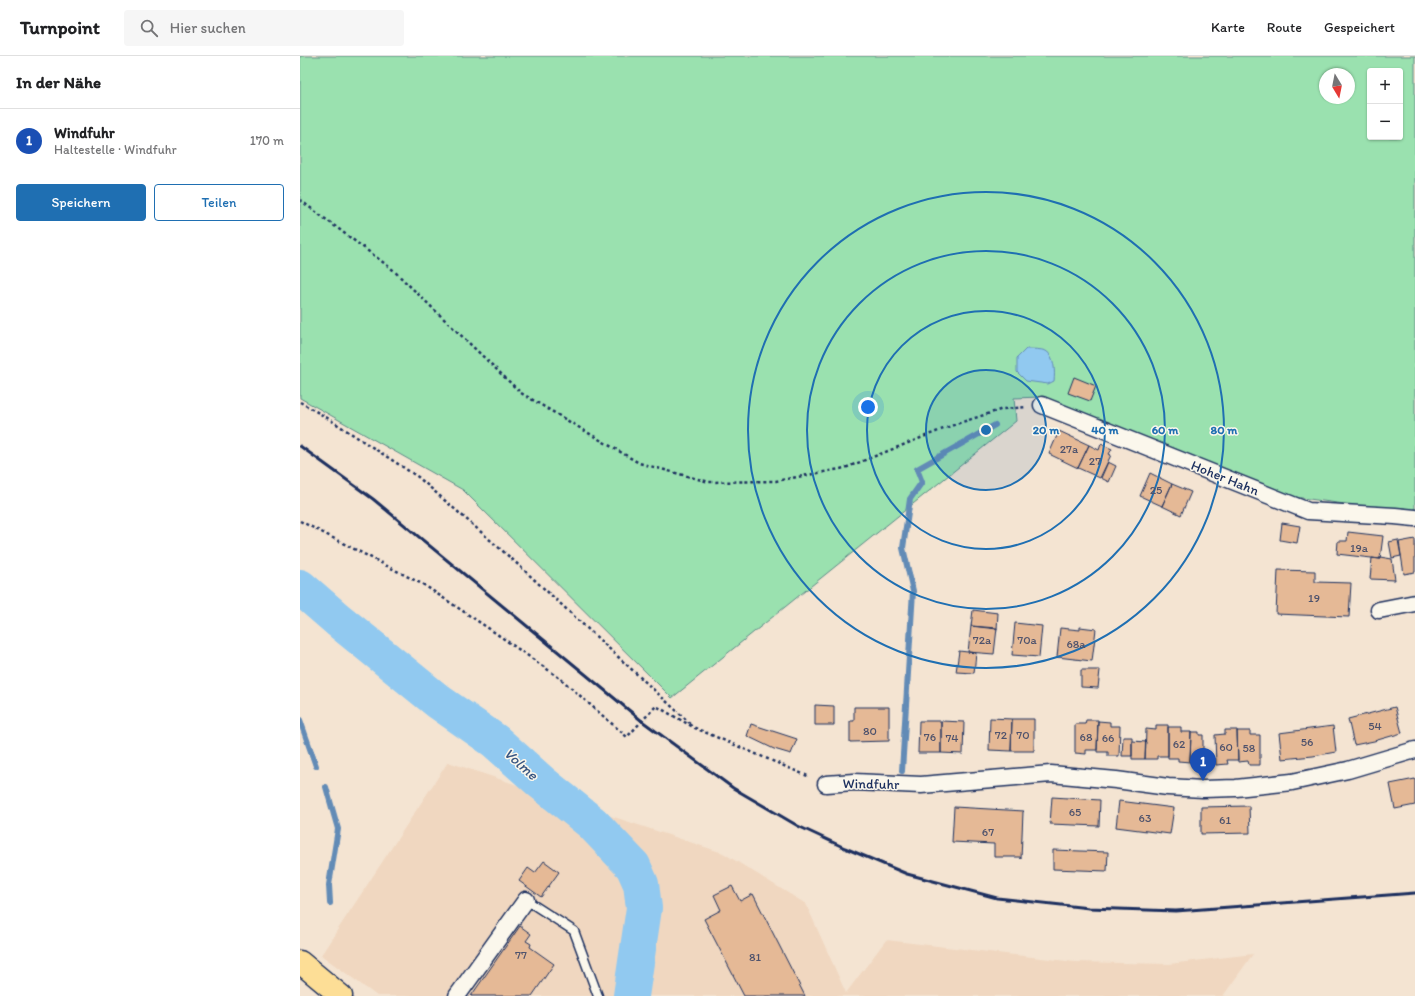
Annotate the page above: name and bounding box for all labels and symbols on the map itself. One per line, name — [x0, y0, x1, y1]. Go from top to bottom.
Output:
north arrow — [1319, 68, 1355, 104]
your location — [858, 397, 878, 417]
centre of rings — [979, 423, 993, 437]
text: 20 m — [1033, 423, 1060, 437]
text: 40 m — [1091, 423, 1120, 437]
text: 60 m — [1152, 423, 1179, 437]
text: 80 m — [1211, 423, 1238, 437]
house number: 27a — [1060, 442, 1079, 456]
house number: 27 — [1089, 454, 1101, 468]
street label: Hoher Hahn — [1189, 457, 1262, 499]
house number: 25 — [1150, 483, 1162, 497]
house number: 19a — [1350, 541, 1369, 555]
house number: 19 — [1308, 591, 1320, 605]
house number: 72a — [973, 633, 992, 647]
house number: 70a — [1017, 633, 1038, 647]
house number: 68a — [1066, 637, 1086, 651]
house number: 54 — [1368, 719, 1382, 733]
house number: 80 — [863, 724, 877, 738]
house number: 72 — [995, 728, 1008, 742]
house number: 70 — [1016, 728, 1030, 742]
house number: 76 — [924, 730, 936, 744]
house number: 68 — [1080, 730, 1093, 744]
house number: 74 — [945, 731, 959, 745]
house number: 66 — [1102, 731, 1114, 745]
house number: 56 — [1301, 735, 1313, 749]
house number: 62 — [1173, 737, 1186, 751]
house number: 60 — [1219, 740, 1233, 754]
house number: 58 — [1243, 741, 1256, 755]
water label: Volme — [500, 744, 542, 784]
pin: 1 — [1190, 748, 1216, 781]
street label: Windfuhr — [842, 775, 900, 793]
house number: 65 — [1069, 805, 1081, 819]
house number: 63 — [1139, 811, 1152, 825]
house number: 61 — [1219, 813, 1231, 827]
house number: 67 — [982, 825, 994, 839]
house number: 77 — [515, 948, 527, 962]
house number: 81 — [749, 950, 761, 964]

